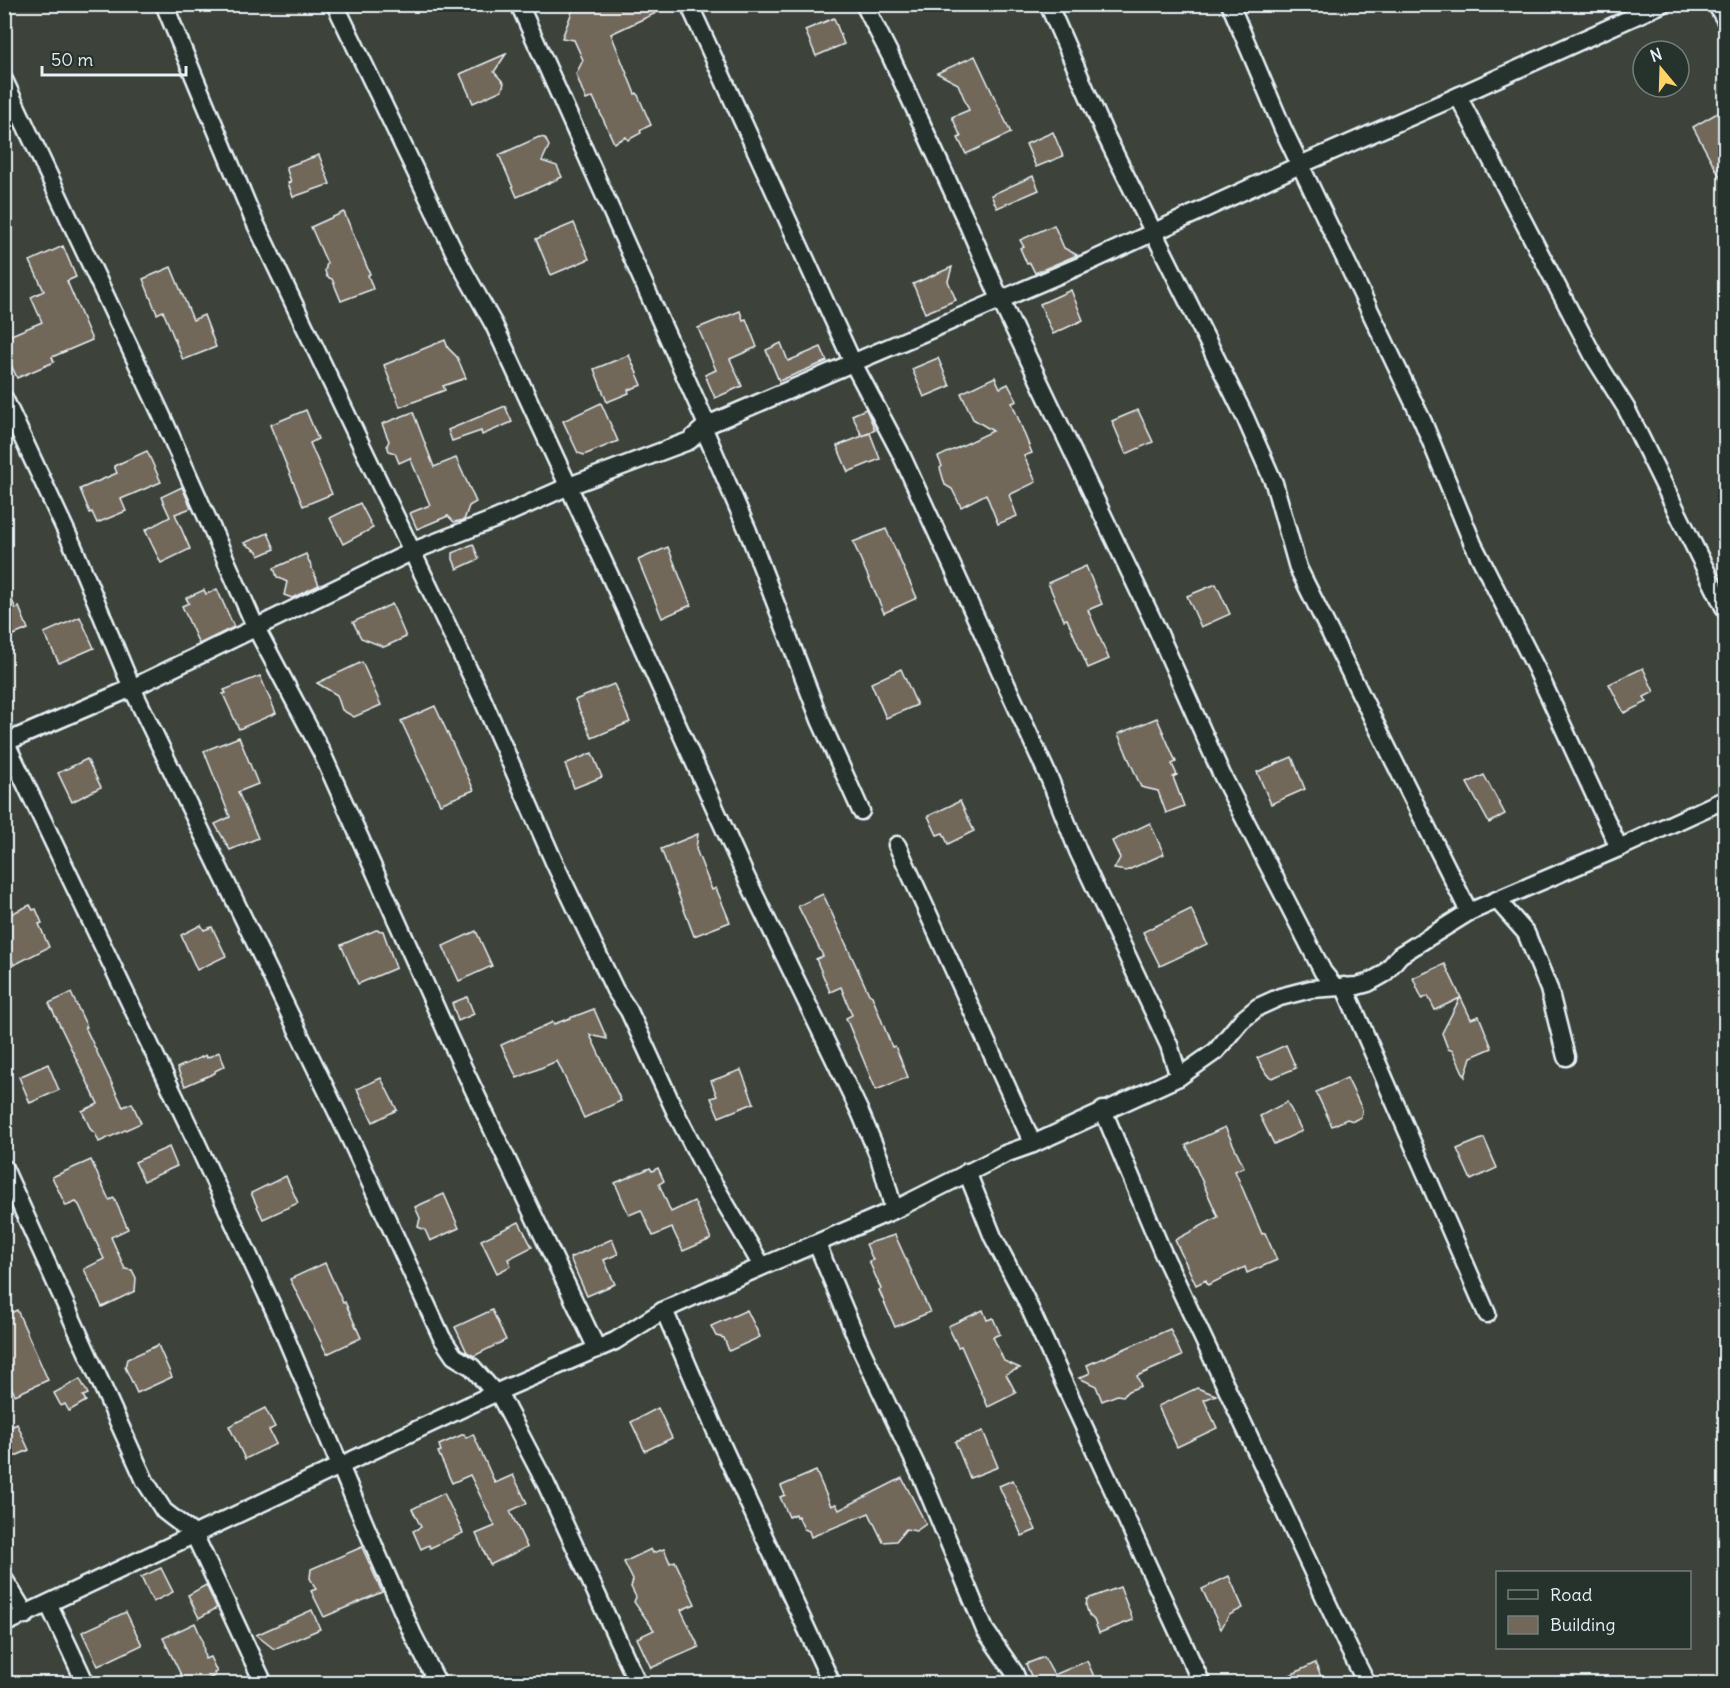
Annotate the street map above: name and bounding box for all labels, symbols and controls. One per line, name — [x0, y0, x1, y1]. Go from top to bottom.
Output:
scale bar — [42, 39, 186, 77]
north arrow — [1631, 39, 1691, 99]
text: N — [1648, 44, 1665, 66]
text: 50 m — [51, 48, 93, 71]
legend — [1496, 1571, 1691, 1649]
text: Road — [1550, 1583, 1593, 1606]
text: Building — [1550, 1613, 1615, 1636]

